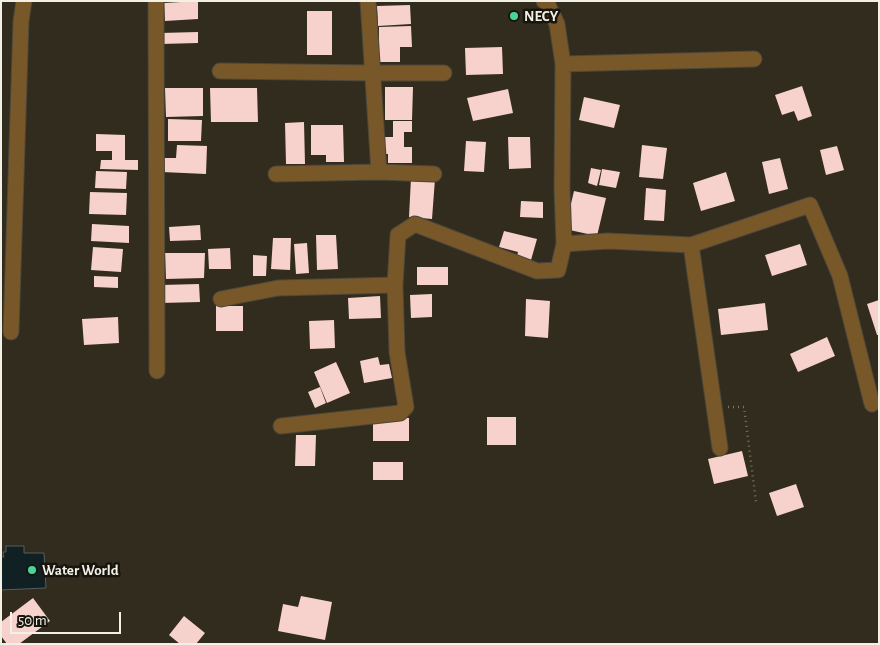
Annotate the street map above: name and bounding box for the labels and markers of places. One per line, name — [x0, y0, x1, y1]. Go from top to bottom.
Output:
place label: NECY — [524, 7, 558, 25]
marker: NECY — [508, 10, 520, 22]
place label: Water World — [42, 561, 119, 579]
marker: Water World — [26, 564, 38, 576]

